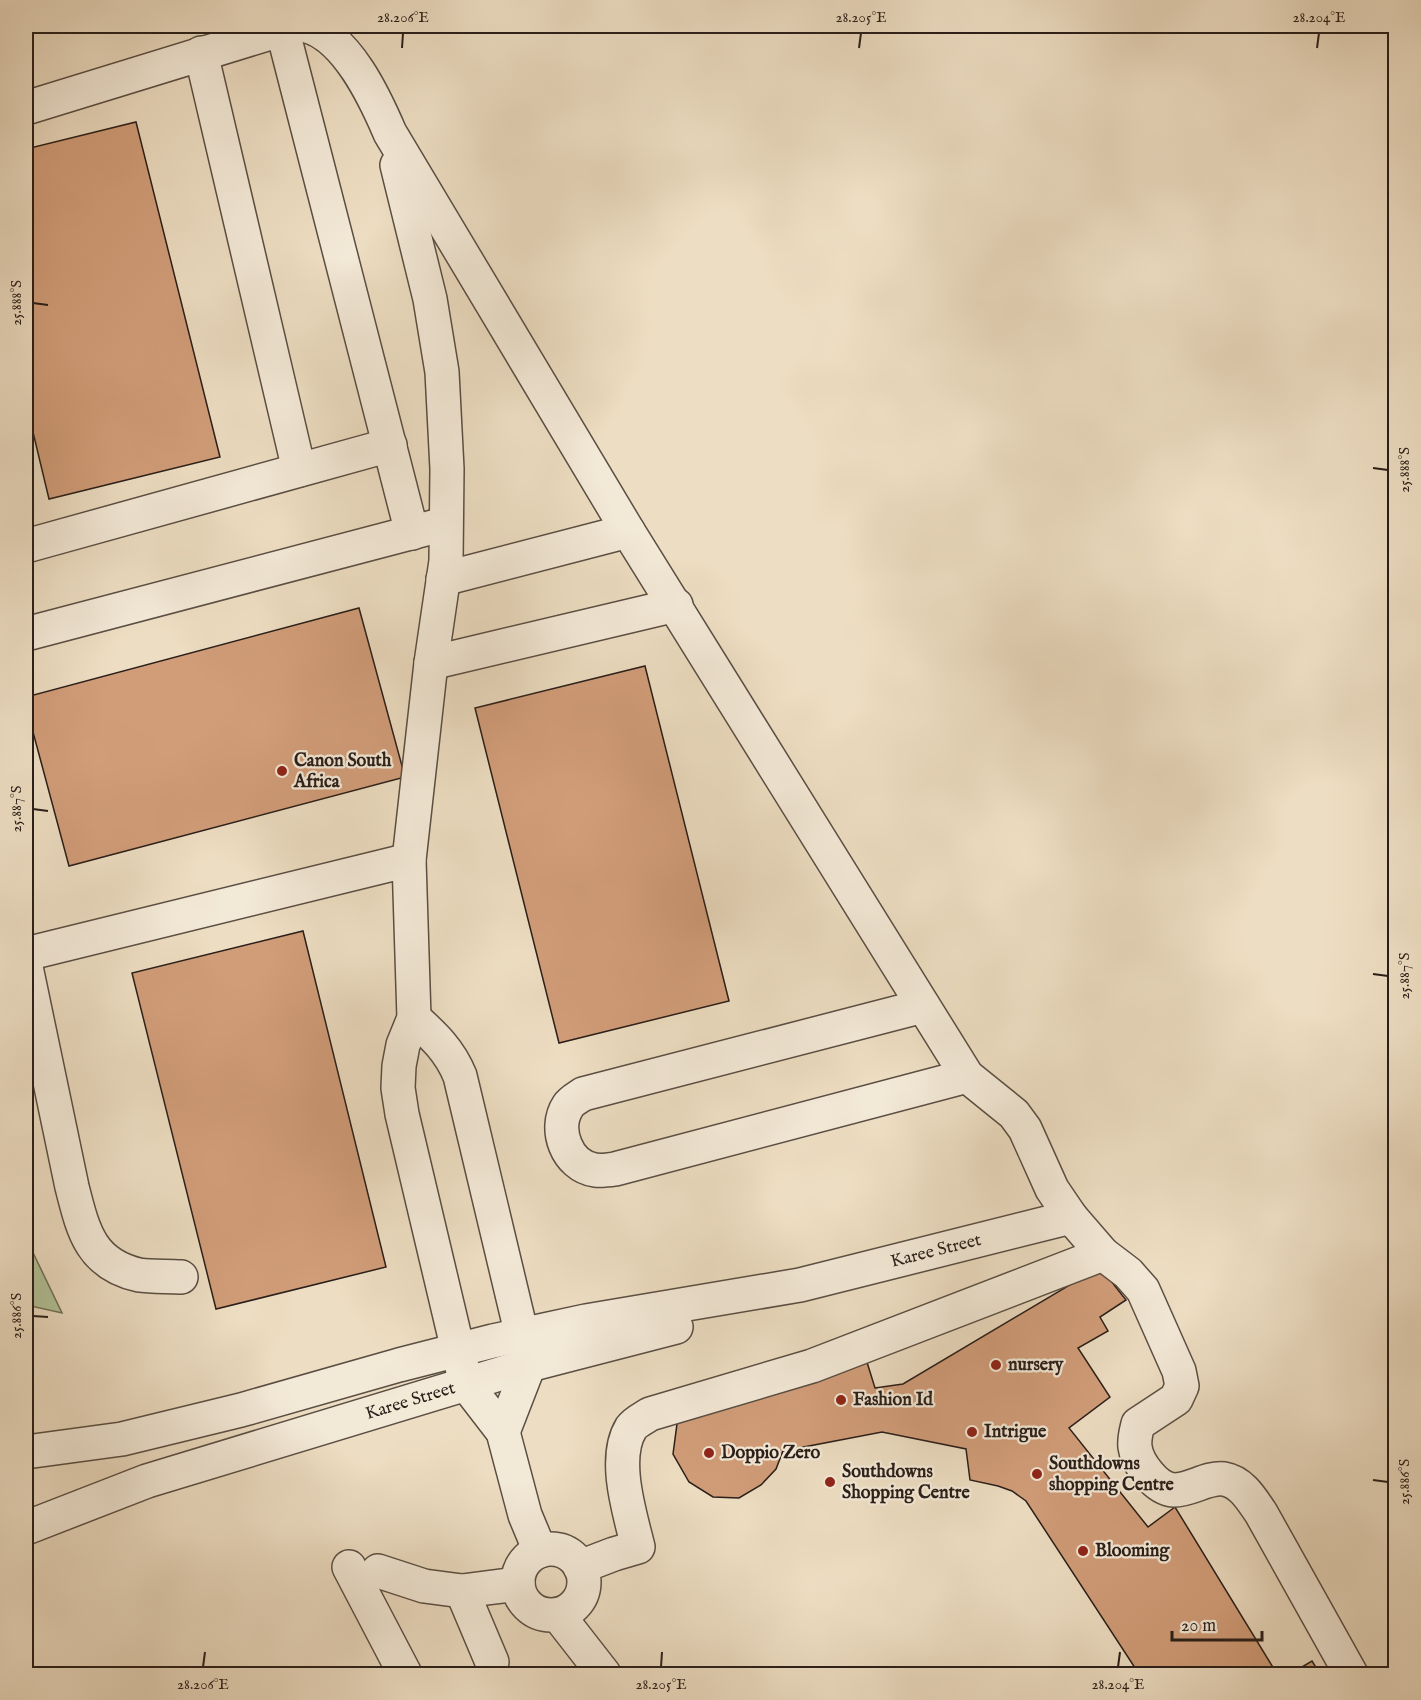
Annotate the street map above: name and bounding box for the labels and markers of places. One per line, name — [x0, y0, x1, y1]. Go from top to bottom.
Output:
place label: Canon South Africa — [293, 750, 392, 794]
marker: Canon South Africa — [275, 764, 289, 778]
place label: nursery — [1008, 1354, 1065, 1377]
marker: nursery — [989, 1358, 1003, 1372]
place label: Fashion Id — [853, 1389, 933, 1412]
marker: Fashion Id — [834, 1393, 848, 1407]
place label: Intrigue — [984, 1421, 1047, 1444]
marker: Intrigue — [965, 1425, 979, 1439]
place label: Doppio Zero — [721, 1442, 820, 1465]
marker: Doppio Zero — [702, 1446, 716, 1460]
place label: Southdowns shopping Centre — [1049, 1453, 1175, 1497]
place label: Southdowns Shopping Centre — [842, 1461, 970, 1505]
marker: Southdowns shopping Centre — [1030, 1467, 1044, 1481]
marker: Southdowns Shopping Centre — [823, 1475, 837, 1489]
place label: Blooming — [1095, 1540, 1170, 1563]
marker: Blooming — [1076, 1544, 1090, 1558]

